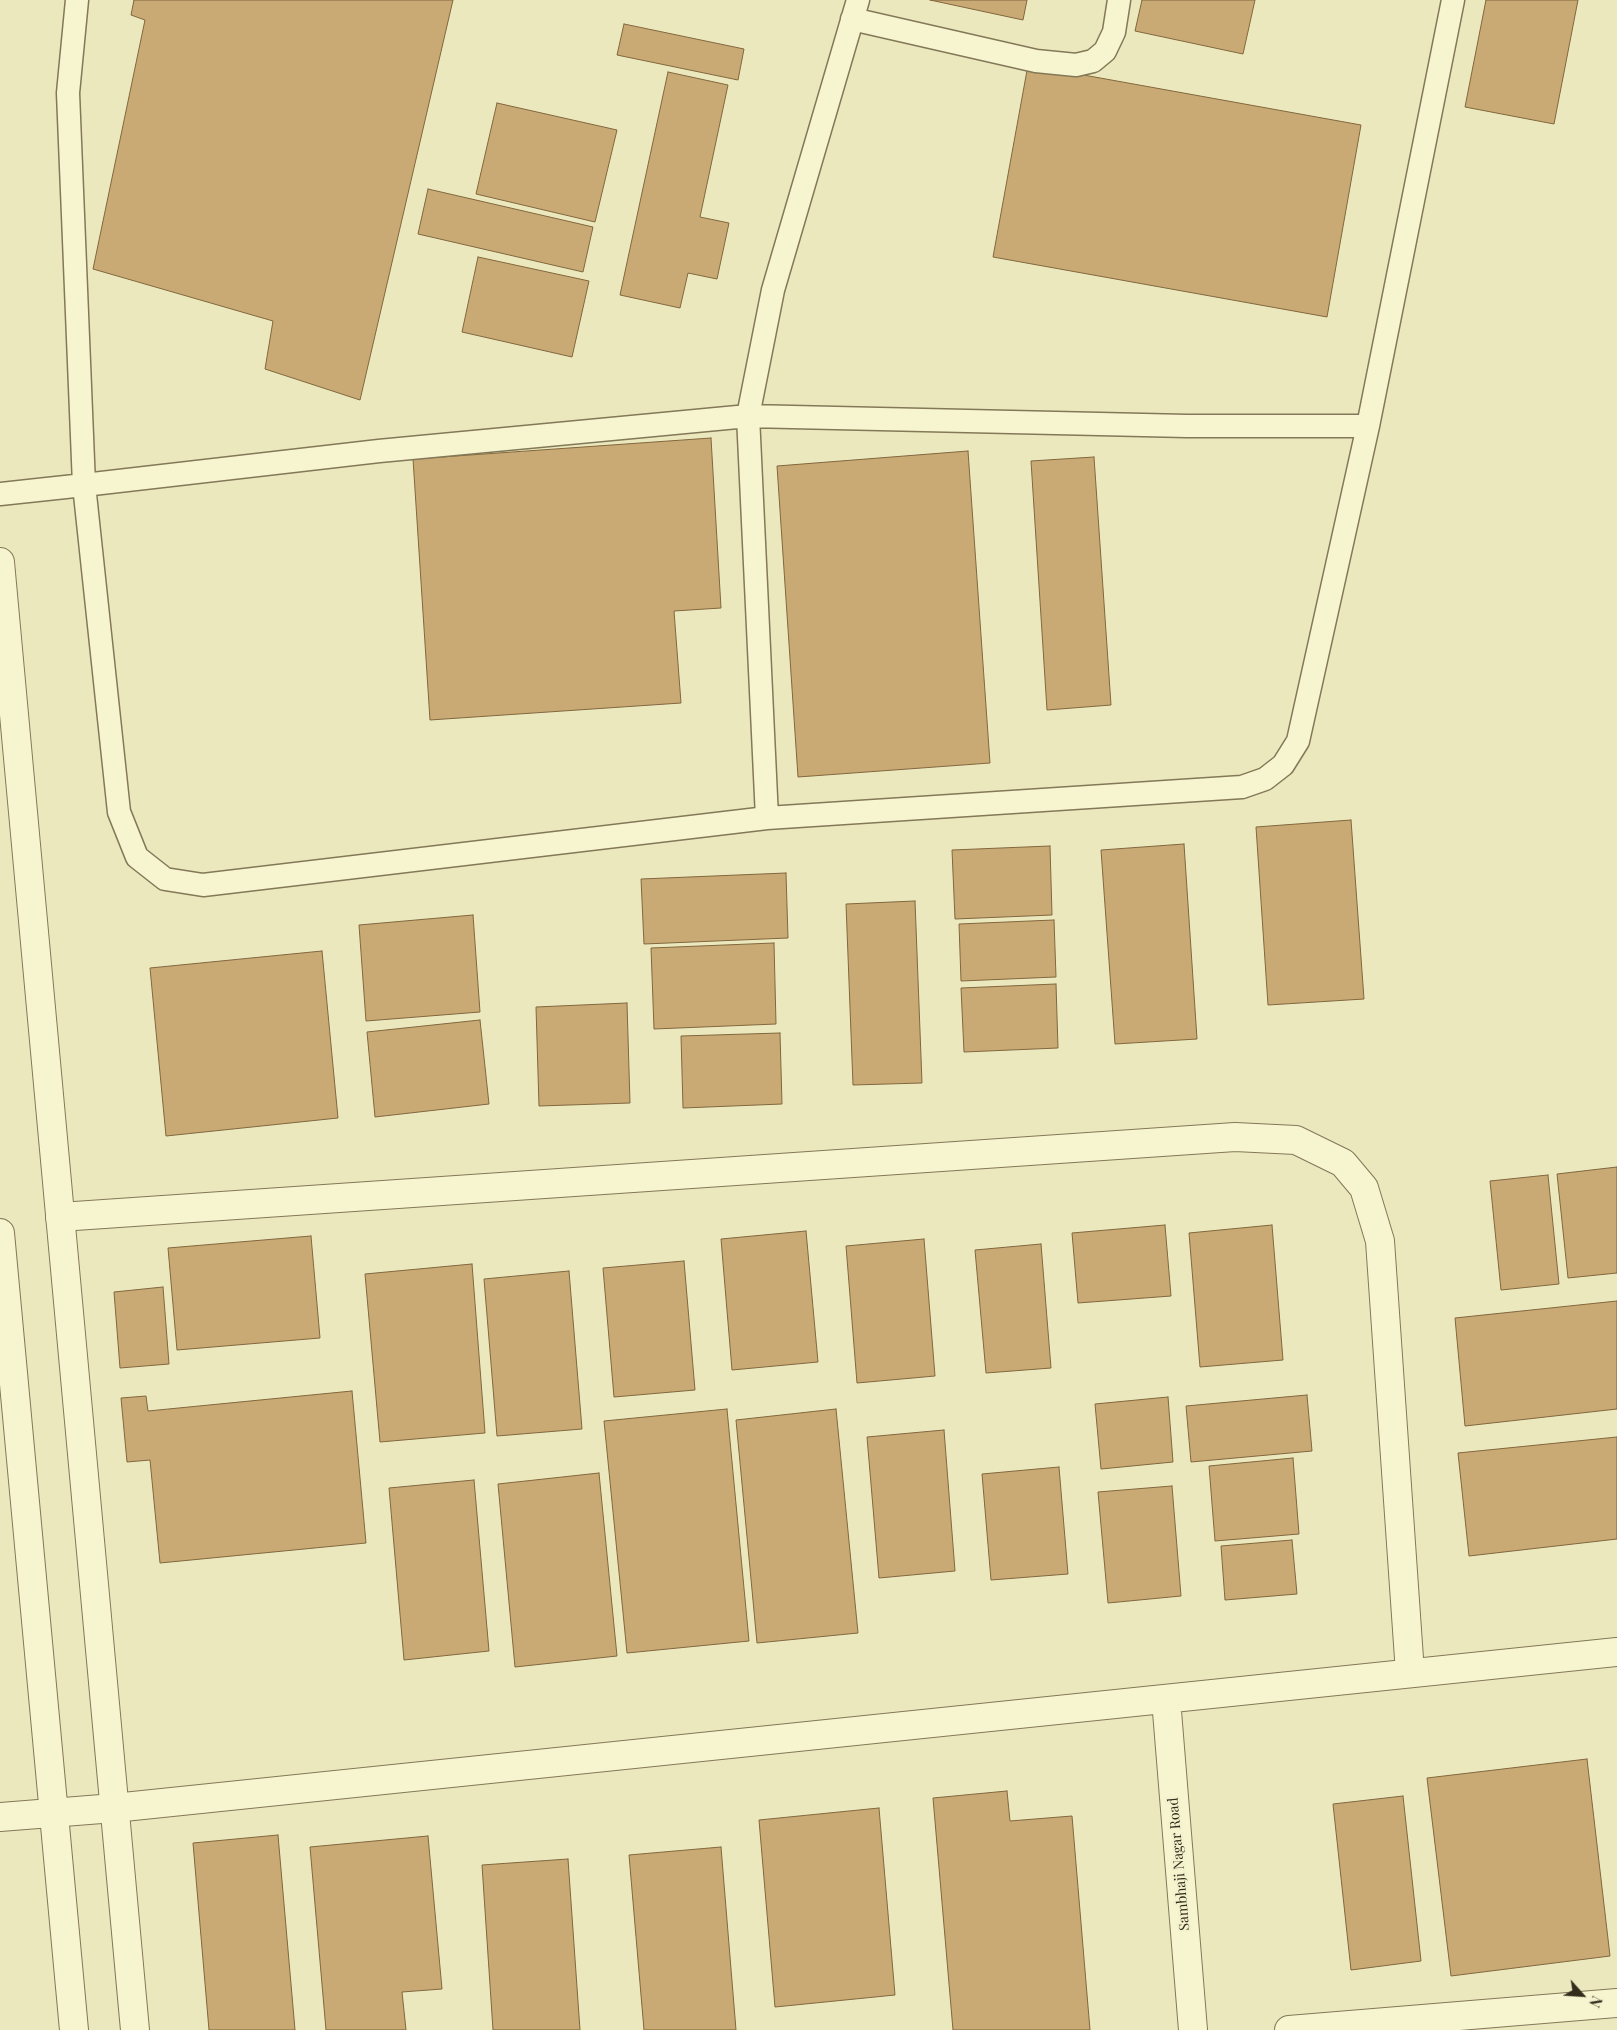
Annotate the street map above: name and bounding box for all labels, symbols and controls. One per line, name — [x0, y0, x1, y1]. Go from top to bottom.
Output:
street label: Sambhaji Nagar Road — [1165, 1797, 1193, 1931]
north arrow — [1557, 1970, 1607, 2020]
text: N — [1585, 1993, 1607, 2010]

